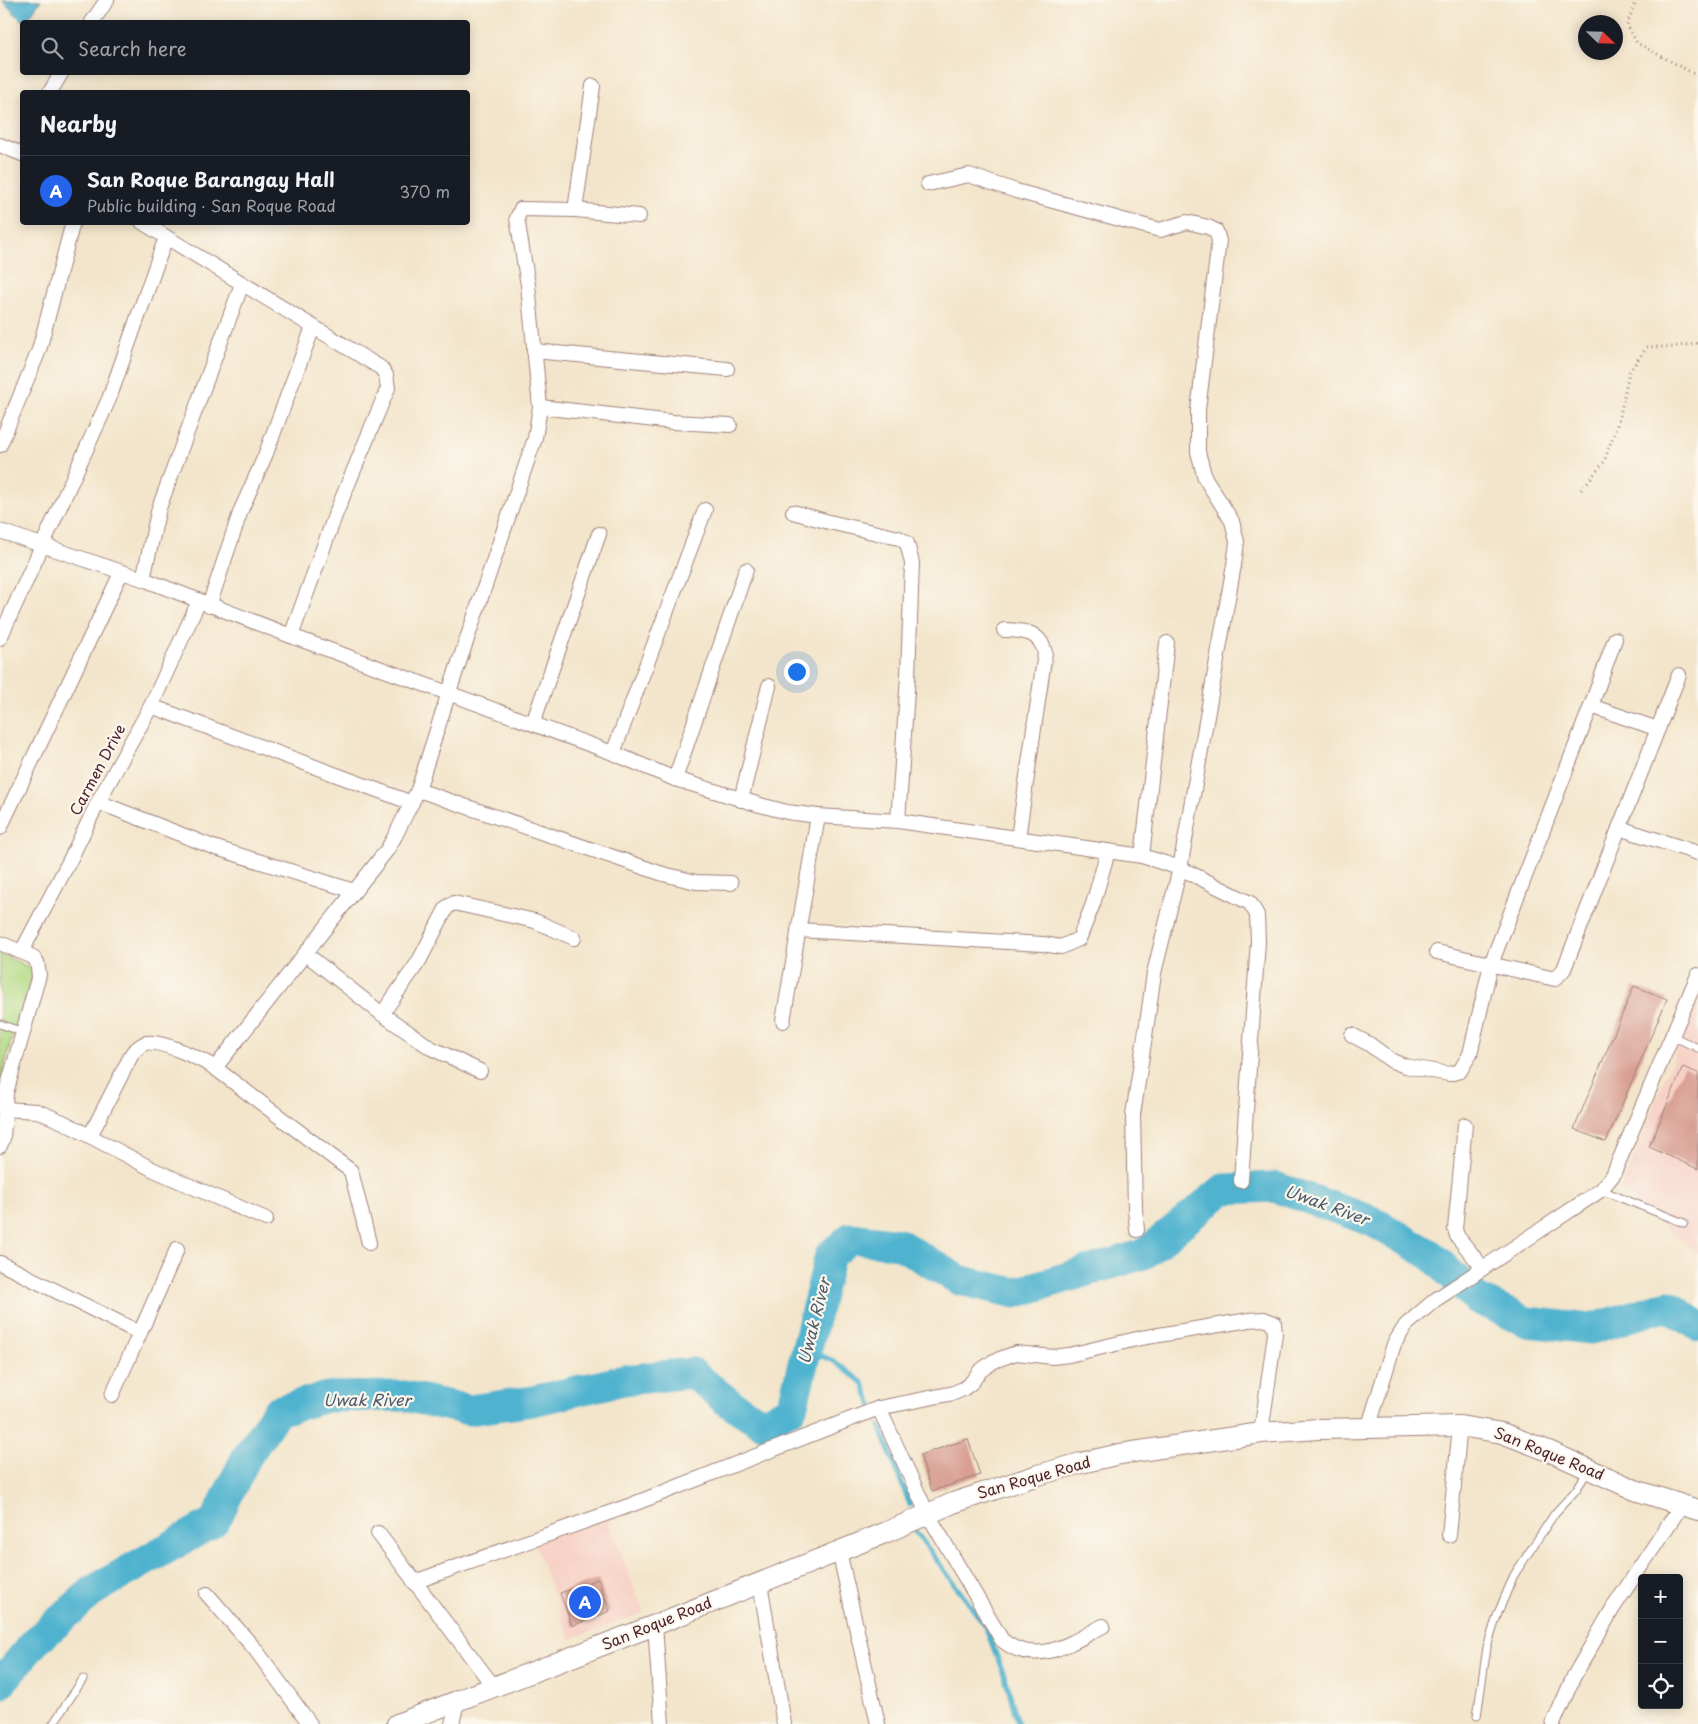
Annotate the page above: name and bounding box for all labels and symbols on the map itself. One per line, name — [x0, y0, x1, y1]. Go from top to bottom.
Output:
north arrow — [1578, 15, 1623, 60]
your location — [784, 659, 810, 685]
street label: Carmen Drive — [63, 719, 130, 819]
water label: Uwak River — [1282, 1178, 1375, 1231]
water label: Uwak River — [791, 1273, 836, 1366]
water label: Uwak River — [323, 1387, 413, 1411]
street label: San Roque Road — [1491, 1420, 1608, 1485]
street label: San Roque Road — [974, 1449, 1093, 1504]
pin: A — [569, 1583, 601, 1621]
street label: San Roque Road — [598, 1590, 715, 1655]

